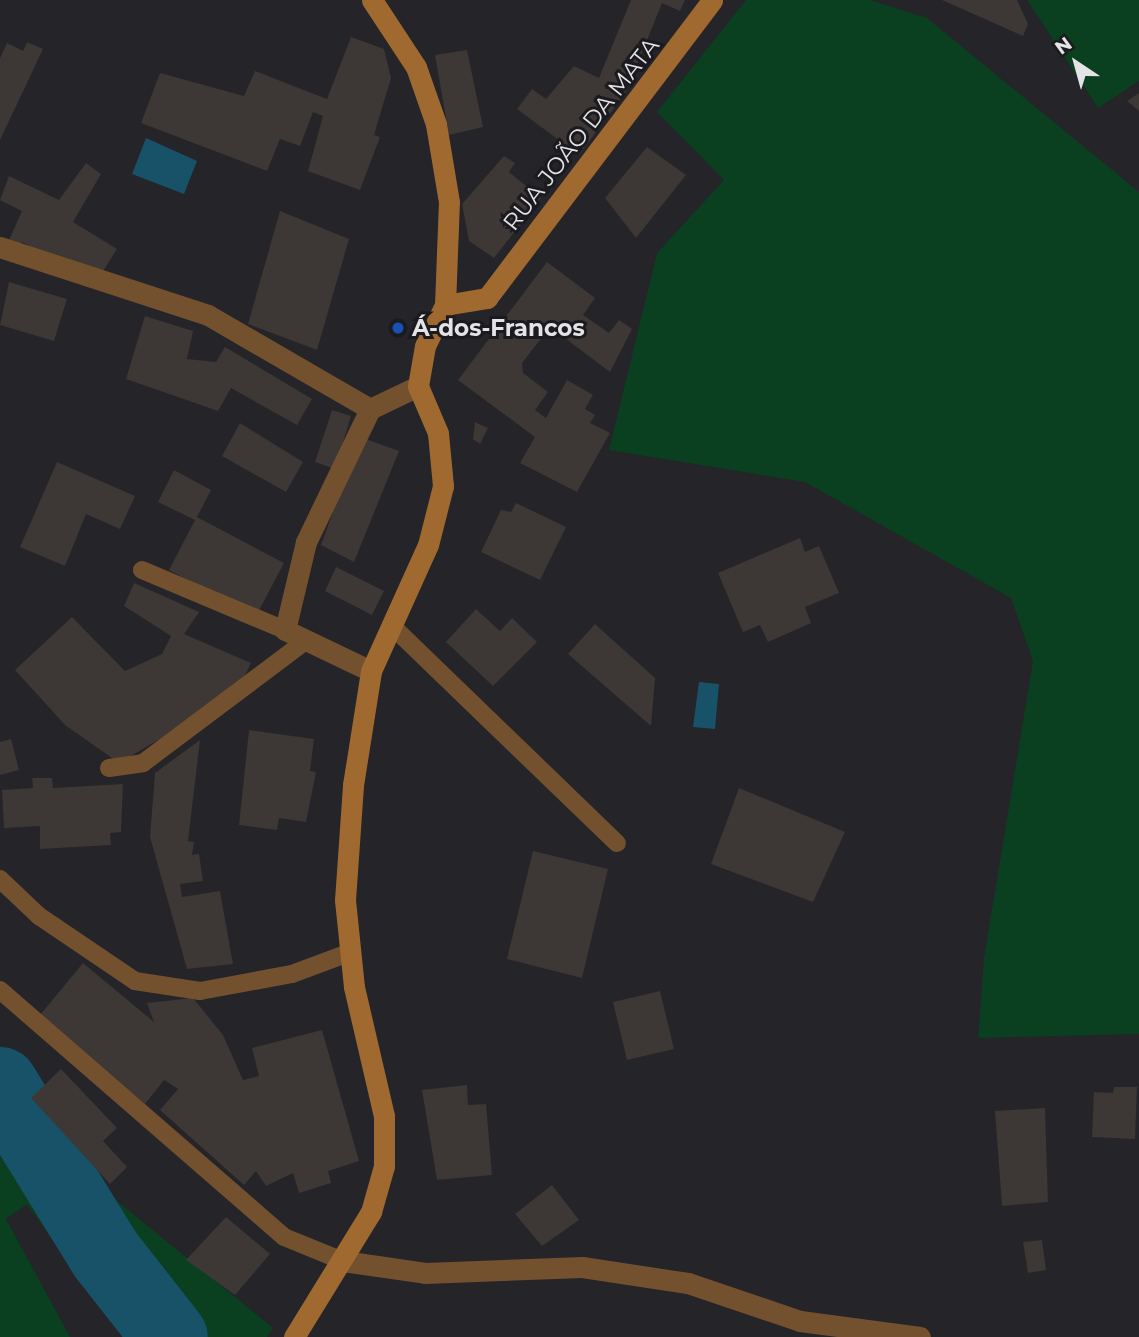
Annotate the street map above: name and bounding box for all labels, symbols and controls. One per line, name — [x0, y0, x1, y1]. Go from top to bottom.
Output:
north arrow — [1041, 28, 1111, 98]
street label: RUA JOÃO DA MATA — [497, 32, 665, 236]
text: N — [1050, 32, 1076, 59]
place label: Á-dos-Francos — [412, 314, 585, 342]
marker: Á-dos-Francos — [390, 320, 406, 336]

